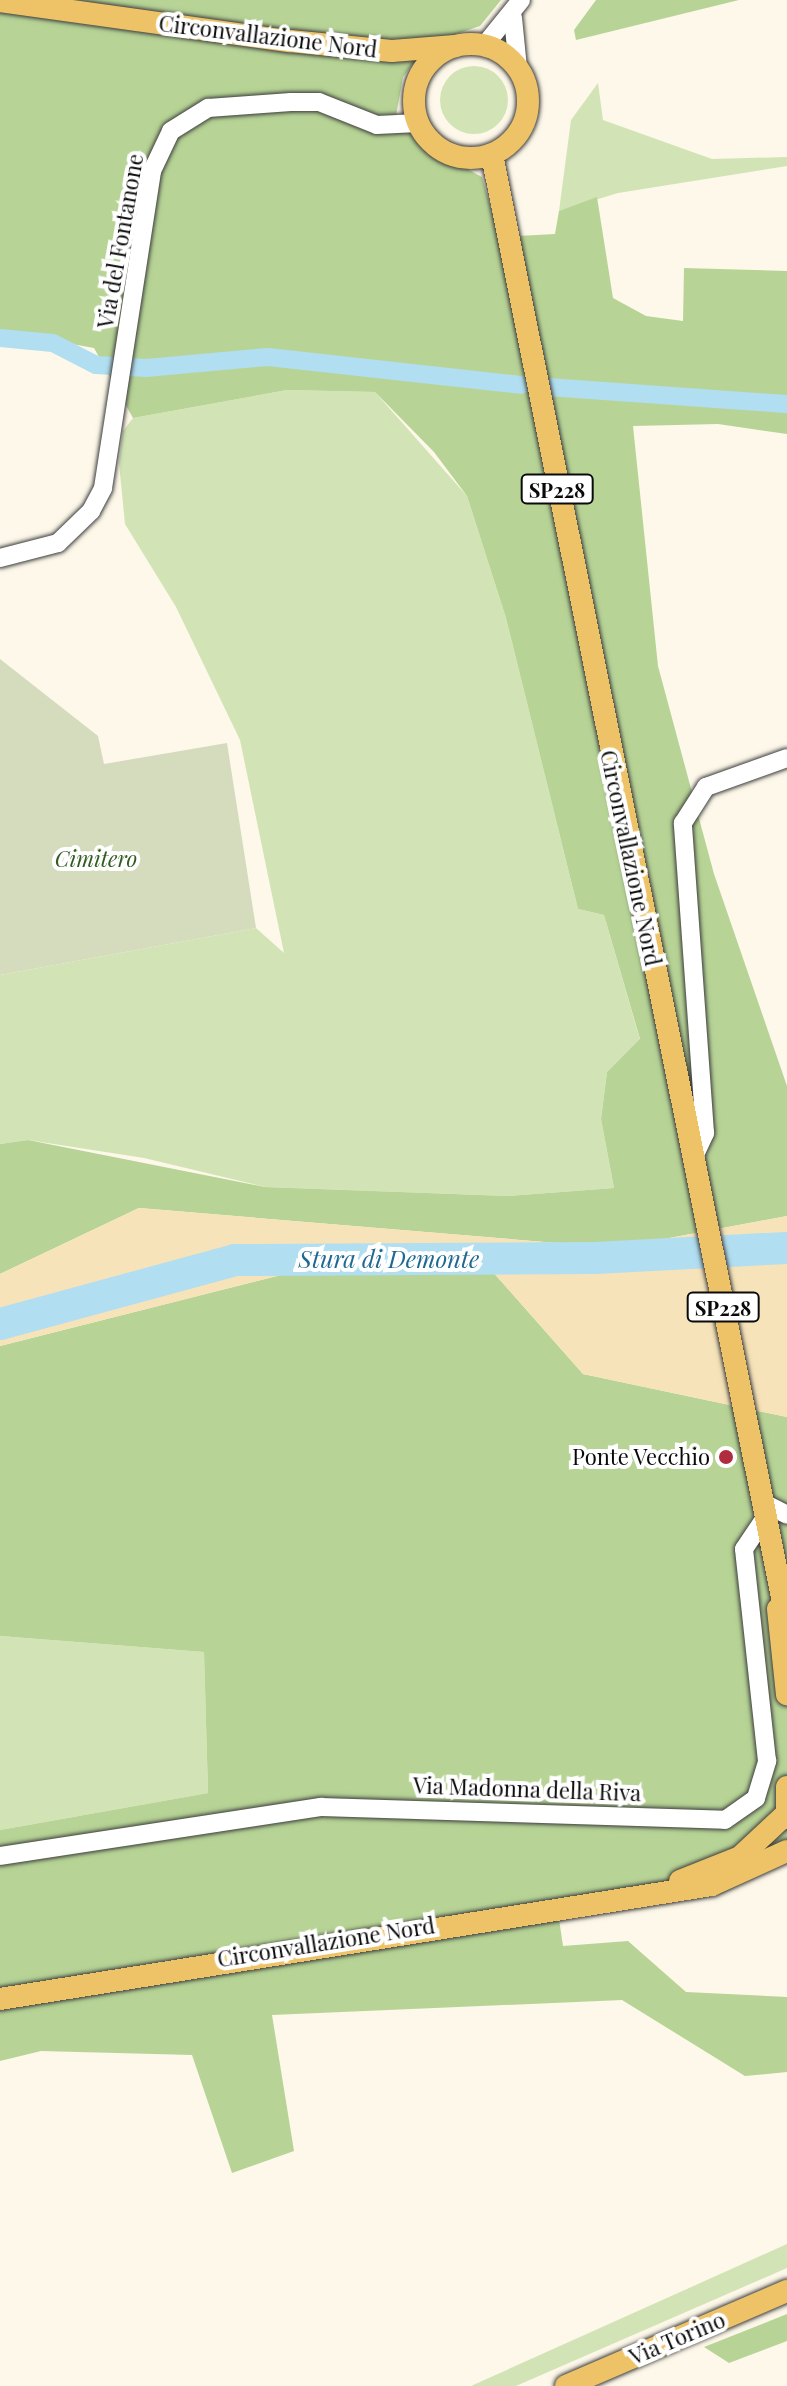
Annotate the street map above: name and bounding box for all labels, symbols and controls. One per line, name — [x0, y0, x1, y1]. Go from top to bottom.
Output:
street label: Circonvallazione Nord — [157, 10, 379, 62]
street label: Via del Fontanone — [92, 151, 148, 331]
road number: SP228 — [519, 473, 595, 505]
street label: Circonvallazione Nord — [595, 748, 667, 968]
park label: Cimitero — [55, 846, 137, 872]
water label: Stura di Demonte — [299, 1245, 479, 1273]
road number: SP228 — [685, 1291, 761, 1323]
place label: Ponte Vecchio — [571, 1444, 710, 1470]
marker: Ponte Vecchio — [717, 1448, 735, 1466]
street label: Via Madonna della Riva — [412, 1772, 642, 1806]
street label: Circonvallazione Nord — [215, 1912, 437, 1972]
street label: Via Torino — [625, 2306, 729, 2370]

